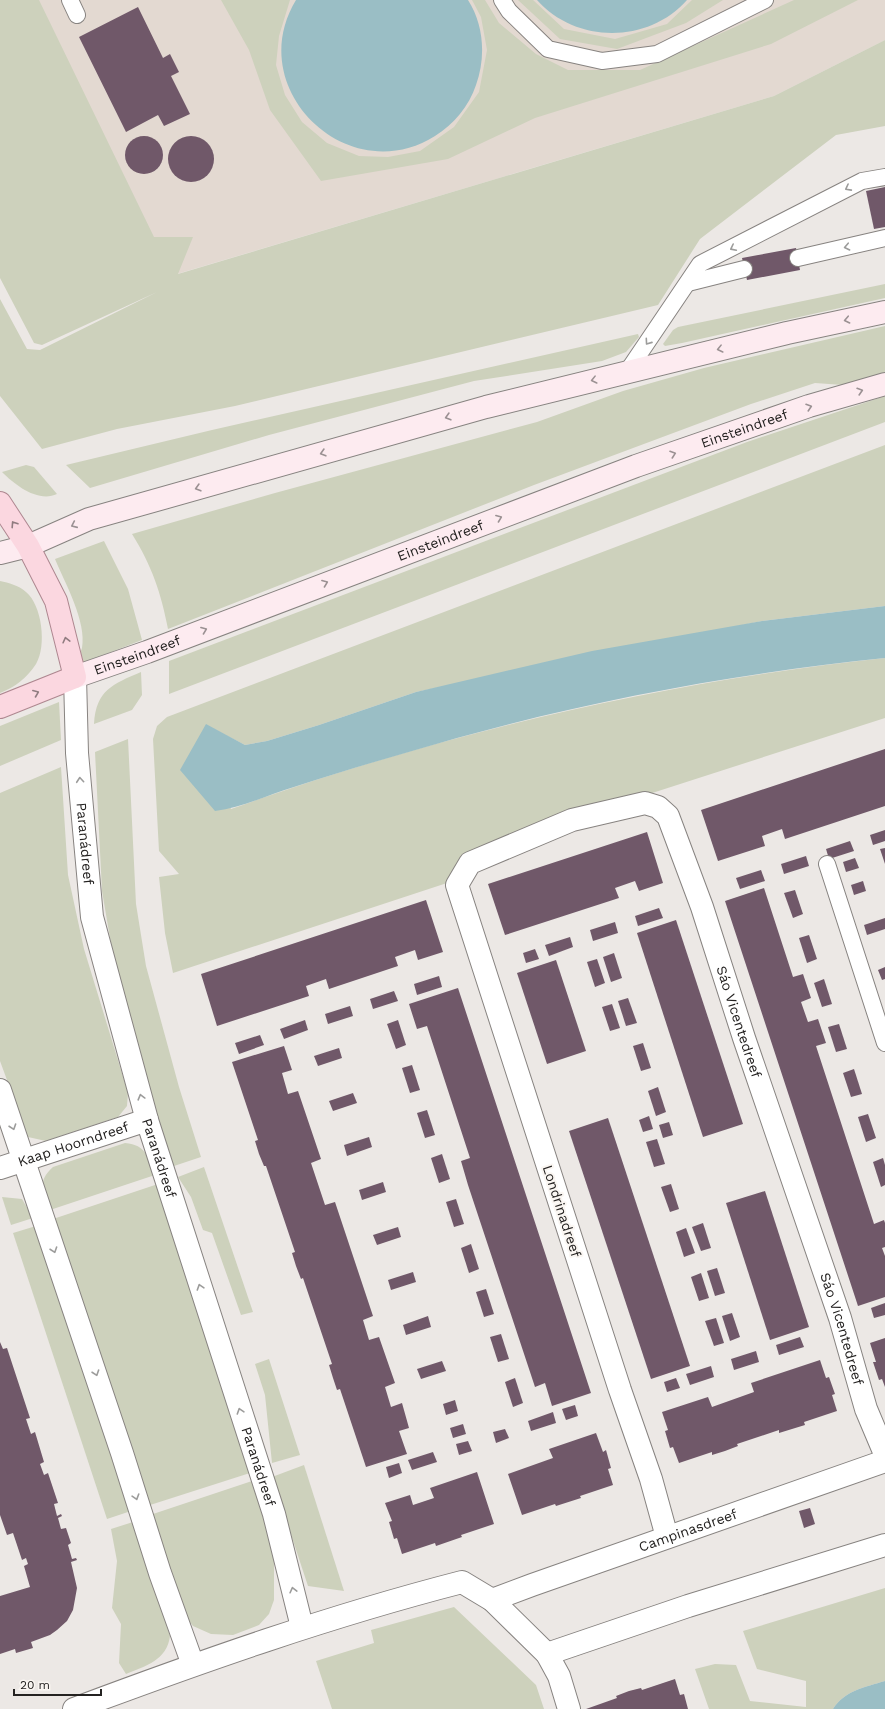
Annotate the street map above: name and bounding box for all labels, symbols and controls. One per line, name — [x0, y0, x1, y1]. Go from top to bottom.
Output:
one-way arrow — [845, 183, 852, 191]
one-way arrow — [844, 242, 850, 250]
one-way arrow — [730, 243, 737, 251]
one-way arrow — [844, 316, 850, 324]
one-way arrow — [645, 338, 653, 345]
one-way arrow — [717, 345, 723, 353]
one-way arrow — [591, 375, 597, 383]
one-way arrow — [857, 387, 864, 396]
one-way arrow — [805, 403, 812, 411]
street label: Einsteindreef — [699, 406, 790, 451]
one-way arrow — [445, 412, 452, 421]
one-way arrow — [320, 448, 326, 456]
one-way arrow — [669, 450, 676, 458]
one-way arrow — [195, 483, 202, 492]
one-way arrow — [496, 514, 503, 522]
street label: Einsteindreef — [395, 517, 486, 564]
one-way arrow — [70, 520, 78, 528]
one-way arrow — [11, 521, 19, 528]
one-way arrow — [321, 580, 328, 588]
one-way arrow — [200, 627, 207, 635]
street label: Einsteindreef — [92, 632, 183, 678]
one-way arrow — [62, 636, 70, 643]
one-way arrow — [32, 690, 40, 698]
one-way arrow — [76, 777, 85, 783]
street label: Paranádreef — [74, 802, 97, 886]
street label: Sáo Vicentedreef — [713, 964, 765, 1080]
one-way arrow — [137, 1093, 146, 1100]
street label: Paranádreef — [139, 1116, 180, 1200]
street label: Kaap Hoorndreef — [16, 1118, 131, 1170]
one-way arrow — [8, 1123, 16, 1130]
street label: Londrinadreef — [540, 1163, 585, 1260]
one-way arrow — [49, 1246, 58, 1253]
street label: Sáo Vicentedreef — [817, 1271, 867, 1387]
one-way arrow — [196, 1284, 205, 1291]
one-way arrow — [91, 1370, 99, 1377]
one-way arrow — [236, 1408, 245, 1415]
street label: Paranádreef — [238, 1425, 279, 1509]
one-way arrow — [131, 1493, 140, 1500]
street label: Campinasdreef — [637, 1505, 740, 1555]
one-way arrow — [289, 1586, 297, 1593]
scale bar — [14, 1671, 101, 1697]
text: 20 m — [20, 1678, 50, 1692]

